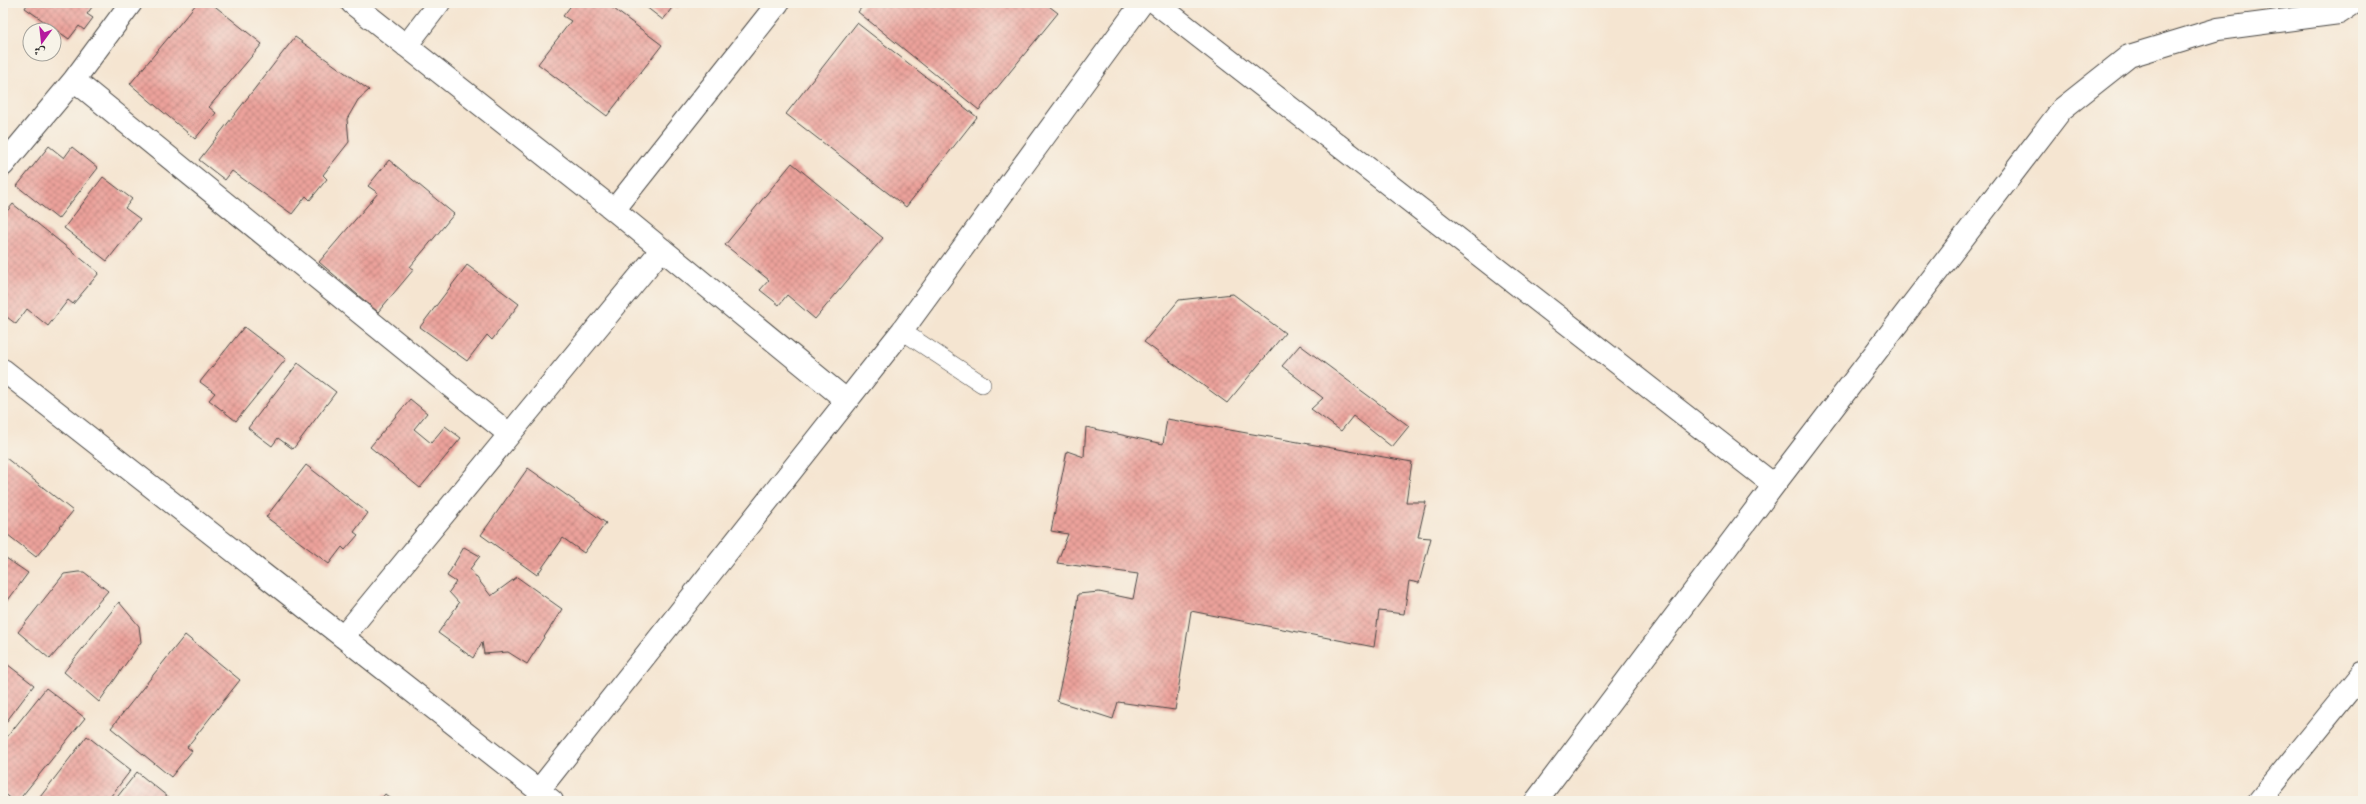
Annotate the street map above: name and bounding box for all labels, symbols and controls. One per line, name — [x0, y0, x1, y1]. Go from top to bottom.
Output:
north arrow — [22, 22, 62, 62]
text: ش — [33, 42, 47, 59]

